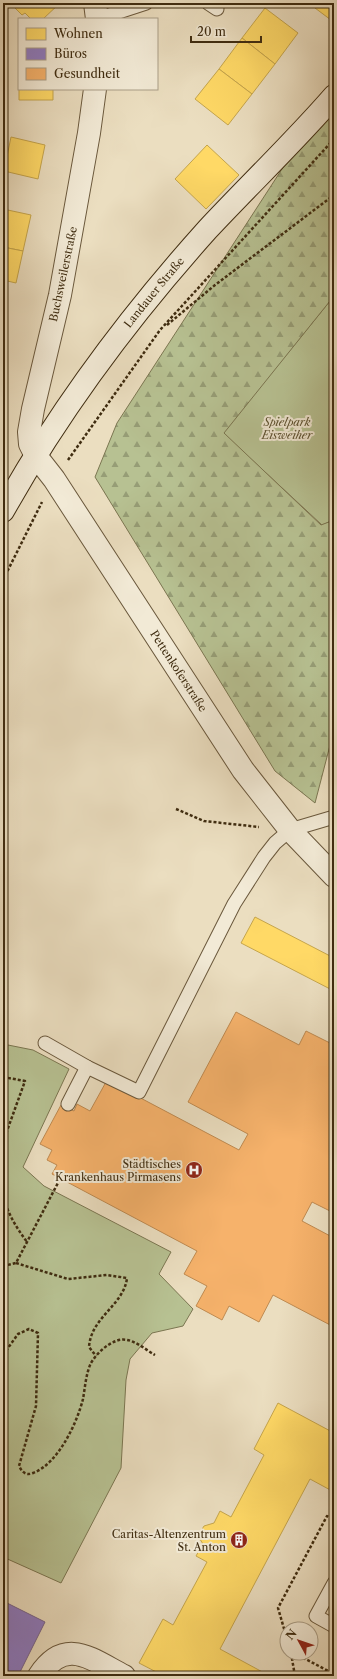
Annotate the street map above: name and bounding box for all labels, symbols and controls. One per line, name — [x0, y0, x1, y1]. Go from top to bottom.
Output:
legend — [18, 18, 158, 90]
scale bar — [191, 18, 261, 44]
text: 20 m — [197, 24, 226, 39]
text: Wohnen — [53, 26, 103, 41]
text: Büros — [54, 46, 87, 61]
text: Gesundheit — [54, 66, 121, 81]
street label: Buchsweilerstraße — [46, 225, 80, 323]
street label: Landauer Straße — [121, 254, 187, 331]
park label: Spielpark Eisweiher — [261, 415, 313, 442]
street label: Pettenkoferstraße — [147, 628, 210, 714]
place label: Städtisches Krankenhaus Pirmasens — [55, 1157, 181, 1184]
hospital icon: Städtisches Krankenhaus Pirmasens — [184, 1160, 204, 1180]
place label: Caritas-Altenzentrum St. Anton — [112, 1527, 227, 1554]
building icon: Caritas-Altenzentrum St. Anton — [229, 1530, 249, 1550]
north arrow — [279, 1621, 319, 1661]
text: N — [283, 1626, 300, 1643]

